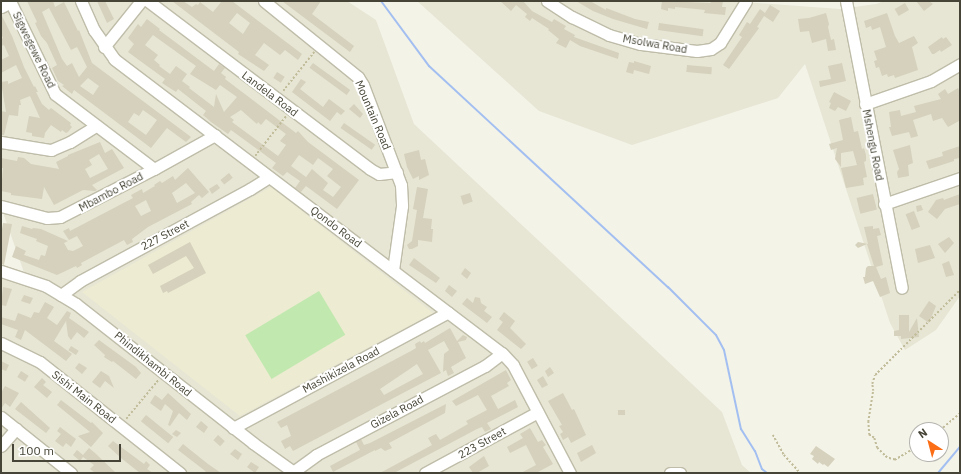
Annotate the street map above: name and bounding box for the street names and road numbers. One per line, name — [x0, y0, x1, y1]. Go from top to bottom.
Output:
street label: Sigwegewe Road — [10, 10, 58, 90]
street label: Msolwa Road — [622, 32, 688, 56]
street label: Landela Road — [239, 69, 301, 119]
street label: Mountain Road — [352, 78, 394, 152]
street label: Mshengu Road — [860, 108, 886, 182]
street label: Mbambo Road — [76, 169, 146, 215]
street label: Qondo Road — [308, 203, 364, 251]
street label: 227 Street — [139, 217, 191, 253]
street label: Phindikhambi Road — [112, 329, 194, 399]
street label: Mashikizela Road — [300, 344, 382, 396]
street label: Sishi Main Road — [49, 368, 119, 426]
street label: Gizela Road — [368, 393, 426, 431]
street label: 223 Street — [456, 424, 508, 462]

